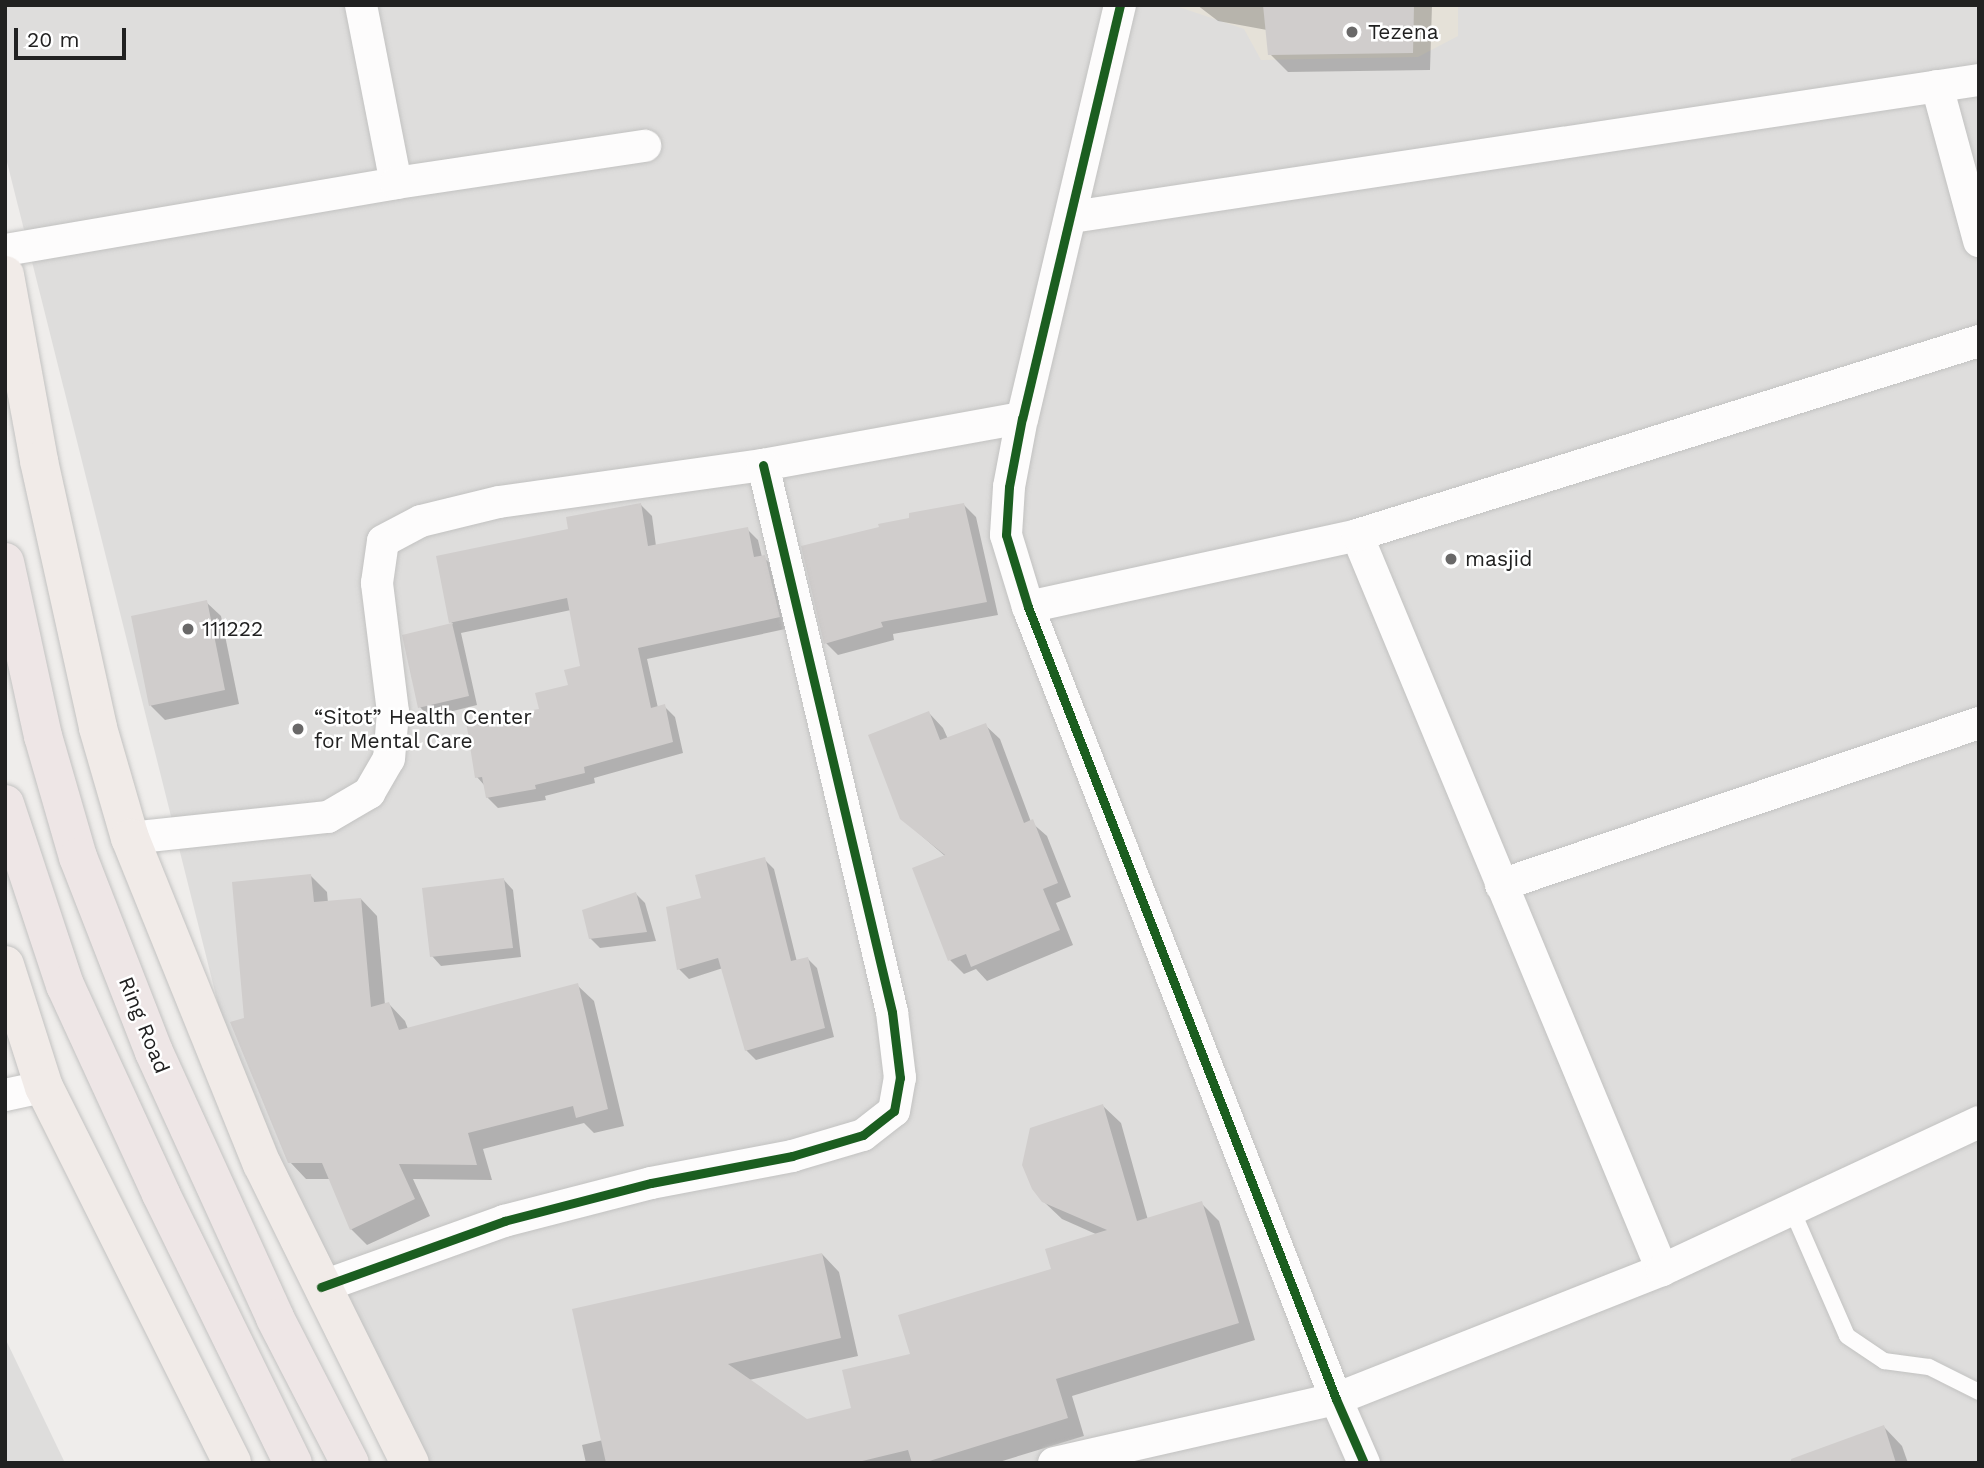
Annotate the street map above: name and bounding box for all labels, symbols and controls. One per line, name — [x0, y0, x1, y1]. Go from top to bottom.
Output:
scale bar — [18, 14, 130, 58]
place label: Tezena — [1368, 19, 1439, 45]
marker: Tezena — [1342, 22, 1362, 42]
text: 20 m — [27, 27, 79, 52]
place label: masjid — [1465, 546, 1532, 572]
marker: masjid — [1443, 551, 1459, 567]
place label: 111222 — [202, 616, 263, 642]
marker: 111222 — [180, 621, 196, 637]
place label: “Sitot” Health Center for Mental Care — [314, 704, 532, 754]
marker: “Sitot” Health Center for Mental Care — [288, 719, 308, 739]
street label: Ring Road — [113, 973, 175, 1077]

